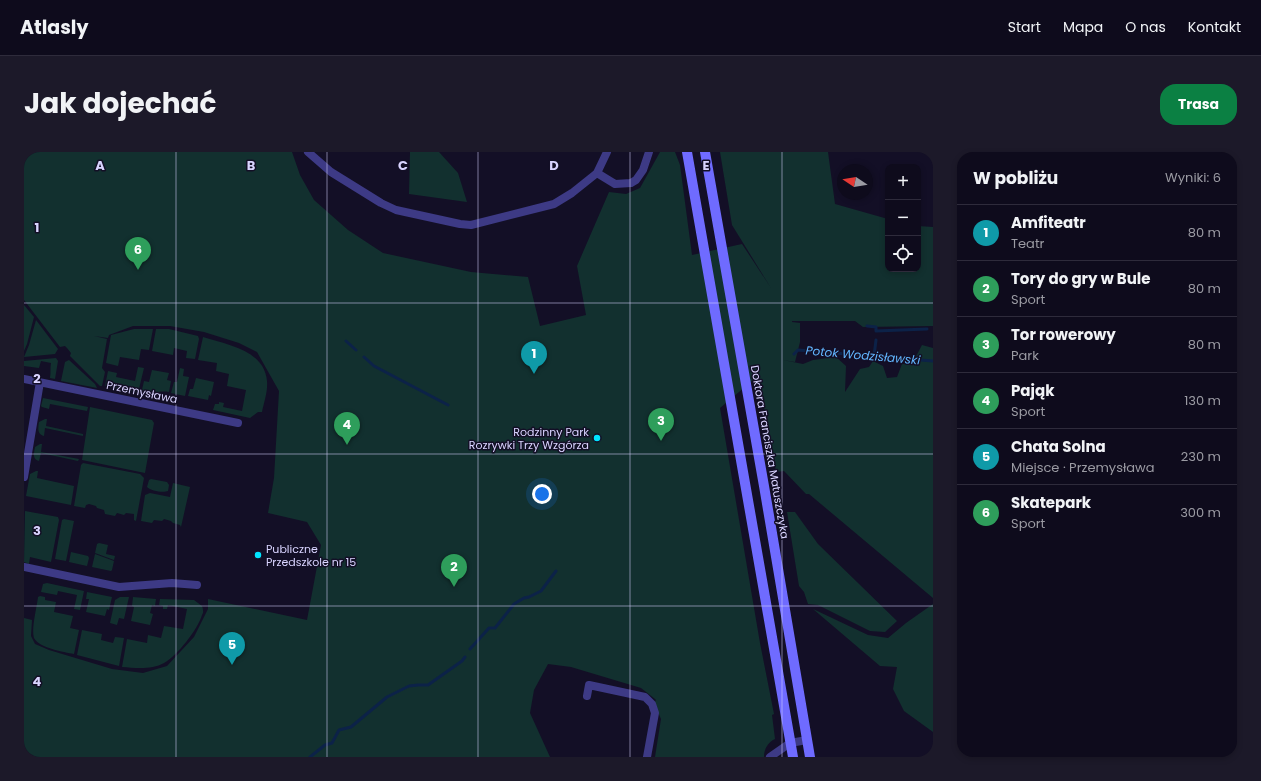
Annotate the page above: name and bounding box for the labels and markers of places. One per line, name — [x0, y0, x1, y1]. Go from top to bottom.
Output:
pin: 6 — [125, 237, 151, 270]
pin: 1 — [521, 341, 547, 374]
pin: 3 — [648, 408, 674, 441]
pin: 4 — [334, 412, 360, 445]
place label: Rodzinny Park Rozrywki Trzy Wzgórza — [469, 424, 589, 453]
marker: Rodzinny Park Rozrywki Trzy Wzgórza — [592, 433, 602, 443]
place label: Publiczne Przedszkole nr 15 — [266, 541, 356, 570]
marker: Publiczne Przedszkole nr 15 — [253, 550, 263, 560]
pin: 2 — [441, 554, 467, 587]
pin: 5 — [219, 632, 245, 665]

